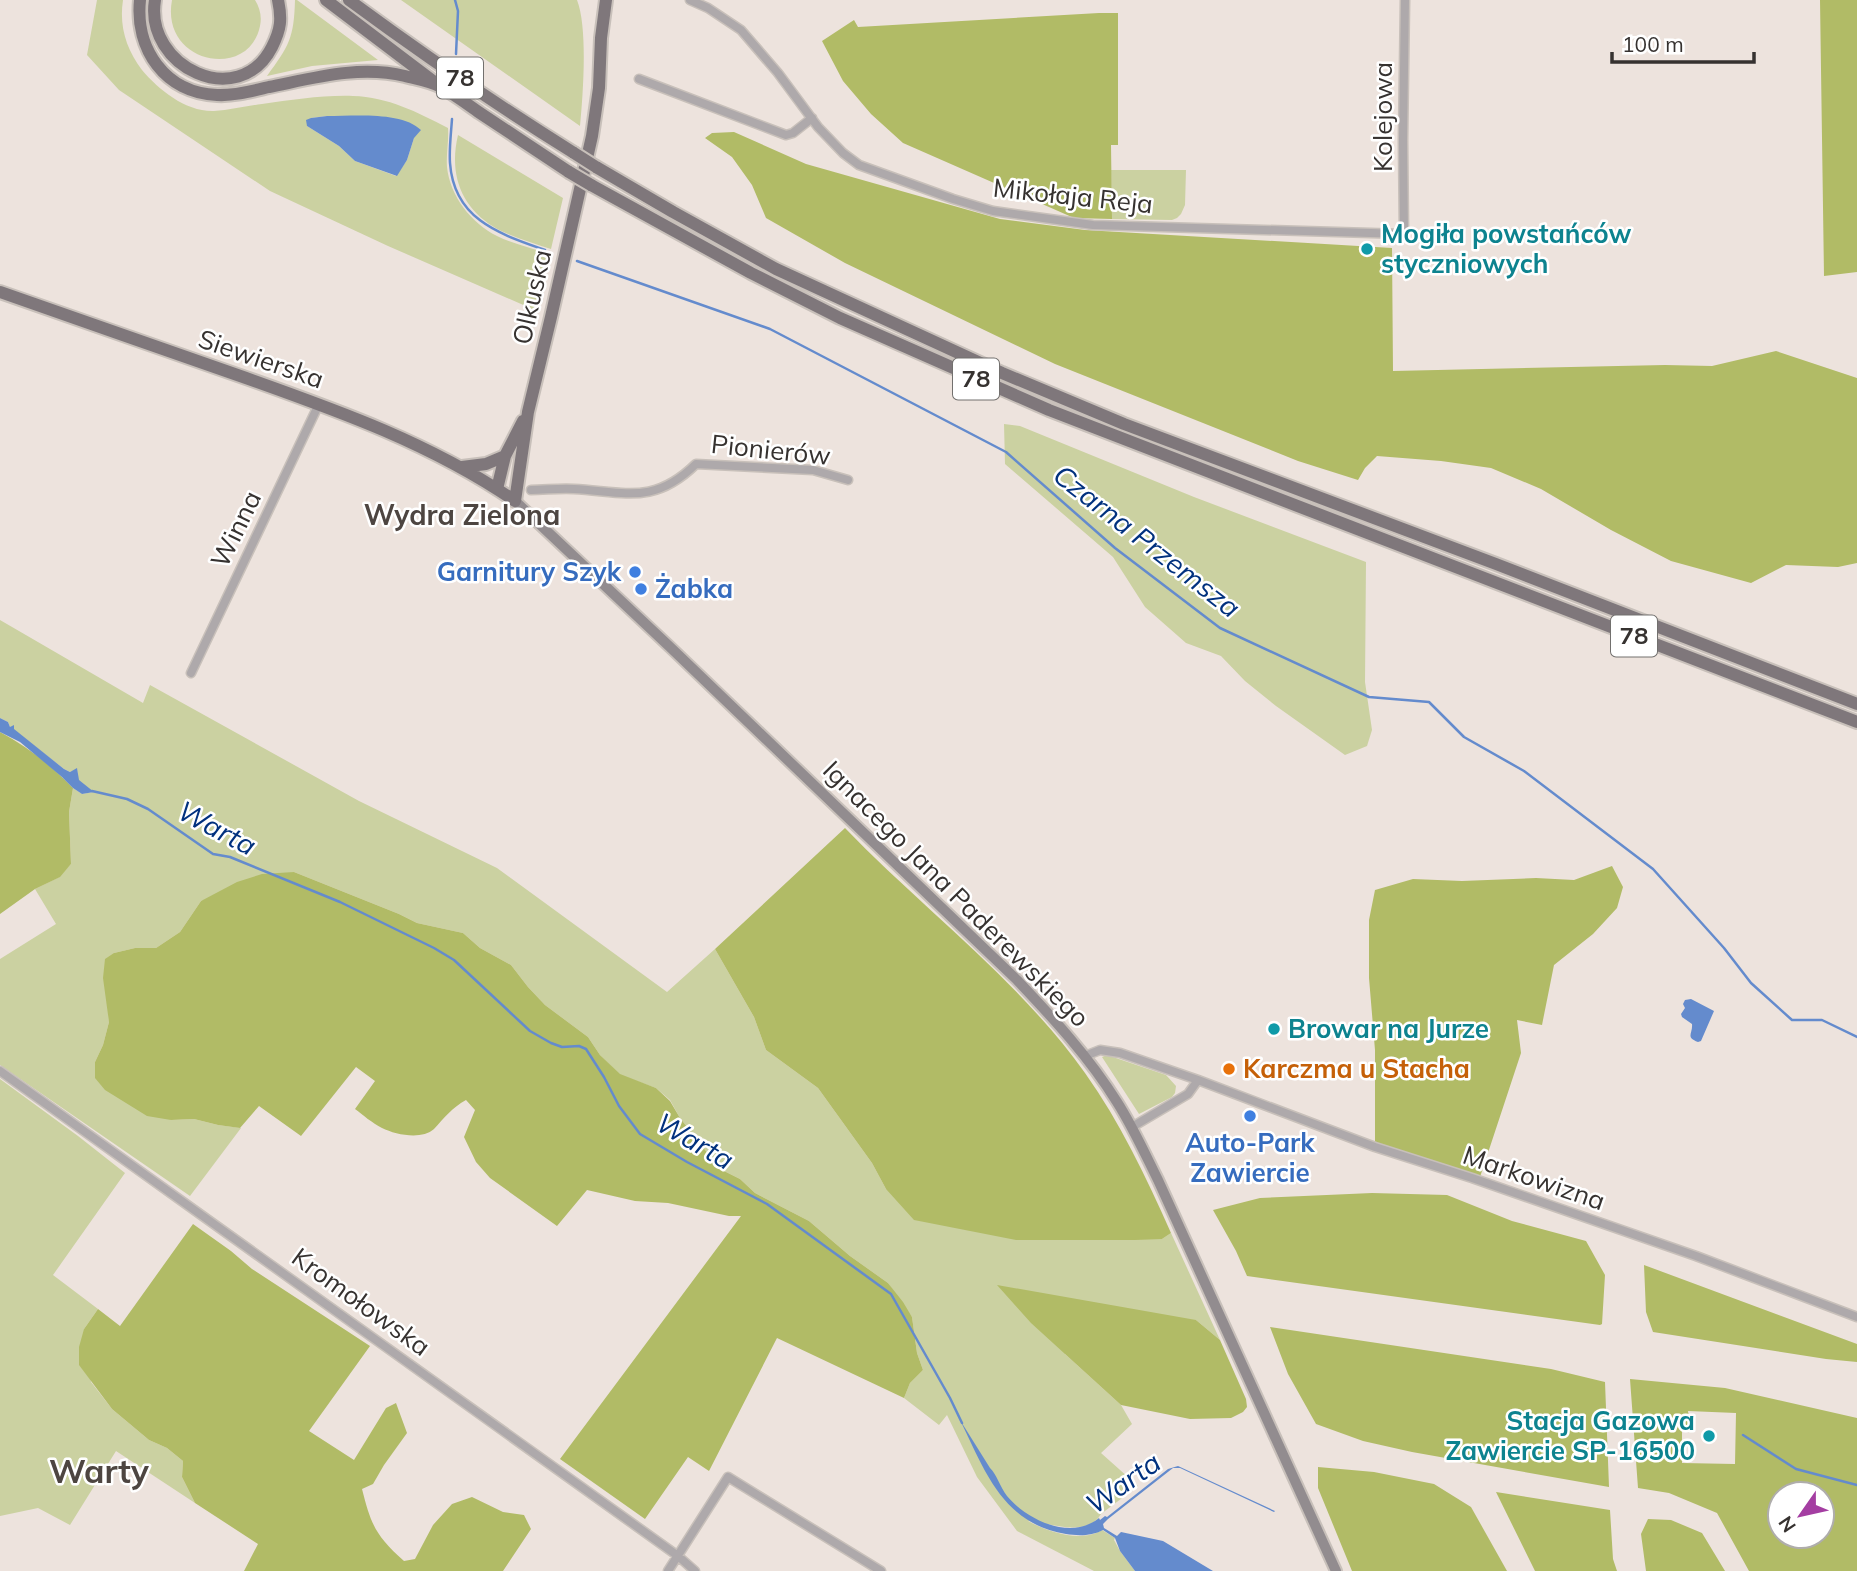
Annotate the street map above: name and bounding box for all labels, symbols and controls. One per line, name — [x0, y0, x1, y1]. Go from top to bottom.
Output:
scale bar — [1612, 21, 1754, 65]
text: 100 m — [1622, 31, 1684, 57]
road number: 78 — [437, 57, 483, 98]
street label: Kolejowa — [1366, 62, 1399, 172]
street label: Mikołaja Reja — [992, 171, 1155, 220]
place label: Mogiła powstańców styczniowych — [1381, 217, 1631, 280]
marker: Mogiła powstańców styczniowych — [1359, 241, 1375, 257]
street label: Olkuska — [505, 246, 558, 348]
street label: Siewierska — [194, 322, 328, 395]
road number: 78 — [953, 358, 999, 400]
street label: Pionierów — [710, 427, 832, 472]
water label: Czarna Przemsza — [1047, 457, 1248, 625]
street label: Winna — [203, 485, 268, 572]
district label: Wydra Zielona — [364, 497, 560, 532]
place label: Garnitury Szyk — [437, 555, 622, 588]
marker: Garnitury Szyk — [627, 564, 643, 580]
place label: Żabka — [655, 572, 733, 605]
marker: Żabka — [633, 581, 649, 597]
road number: 78 — [1611, 616, 1657, 656]
street label: Ignacego Jana Paderewskiego — [816, 753, 1097, 1034]
water label: Warta — [172, 792, 262, 863]
place label: Browar na Jurze — [1288, 1012, 1489, 1045]
marker: Browar na Jurze — [1266, 1021, 1282, 1037]
place label: Karczma u Stacha — [1243, 1052, 1470, 1085]
marker: Karczma u Stacha — [1221, 1061, 1237, 1077]
water label: Warta — [650, 1104, 740, 1177]
marker: Auto-Park Zawiercie — [1242, 1108, 1258, 1124]
place label: Auto-Park Zawiercie — [1185, 1126, 1315, 1189]
street label: Markowizna — [1459, 1138, 1610, 1217]
street label: Kromołowska — [286, 1240, 437, 1363]
place label: Stacja Gazowa Zawiercie SP-16500 — [1445, 1404, 1695, 1467]
marker: Stacja Gazowa Zawiercie SP-16500 — [1701, 1428, 1717, 1444]
water label: Warta — [1078, 1444, 1167, 1521]
district label: Warty — [49, 1450, 149, 1491]
north arrow — [1766, 1480, 1836, 1550]
text: N — [1773, 1512, 1801, 1537]

